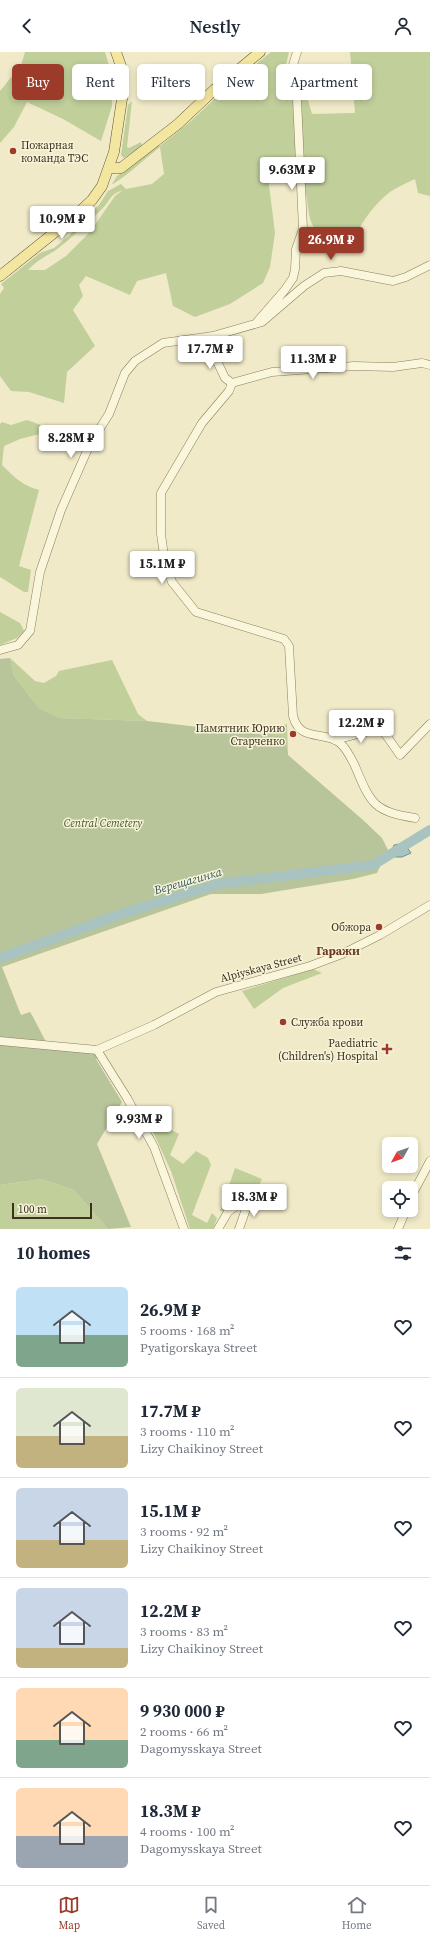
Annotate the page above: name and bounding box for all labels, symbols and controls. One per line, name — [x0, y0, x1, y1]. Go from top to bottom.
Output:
text: Nestly — [190, 14, 240, 39]
icon: back — [16, 15, 38, 37]
icon: person — [392, 15, 414, 37]
chip: Buy — [12, 64, 64, 100]
chip: Rent — [72, 64, 129, 100]
chip: Filters — [137, 64, 205, 100]
chip: New — [213, 64, 268, 100]
chip: Apartment — [276, 64, 372, 100]
place label: Пожарная команда ТЭС — [21, 138, 88, 166]
marker: Пожарная команда ТЭС — [8, 146, 18, 156]
pin: 9.63M ₽ — [255, 157, 329, 191]
text: 9.63M ₽ — [269, 161, 315, 178]
pin: 10.9M ₽ — [25, 206, 99, 240]
text: 10.9M ₽ — [39, 210, 85, 227]
pin: 26.9M ₽ — [294, 227, 368, 261]
text: 26.9M ₽ — [308, 231, 354, 248]
pin: 17.7M ₽ — [173, 336, 247, 370]
text: 17.7M ₽ — [187, 340, 233, 357]
pin: 11.3M ₽ — [276, 346, 350, 380]
text: 11.3M ₽ — [290, 350, 336, 367]
pin: 8.28M ₽ — [34, 425, 108, 459]
text: 8.28M ₽ — [48, 429, 94, 446]
pin: 15.1M ₽ — [125, 551, 199, 585]
text: 15.1M ₽ — [139, 555, 185, 572]
pin: 12.2M ₽ — [324, 710, 398, 744]
text: 12.2M ₽ — [338, 714, 384, 731]
place label: Памятник Юрию Старченко — [195, 721, 285, 749]
marker: Памятник Юрию Старченко — [288, 729, 298, 739]
park label: Central Cemetery — [64, 816, 143, 831]
water label: Верещагинка — [151, 864, 224, 899]
place label: Обжора — [331, 920, 371, 935]
marker: Обжора — [374, 922, 384, 932]
district label: Гаражи — [316, 943, 360, 959]
street label: Alpiyskaya Street — [219, 950, 304, 986]
place label: Служба крови — [291, 1015, 363, 1030]
marker: Служба крови — [278, 1017, 288, 1027]
place label: Paediatric (Children's) Hospital — [278, 1036, 379, 1064]
marker: Paediatric (Children's) Hospital — [381, 1043, 393, 1055]
pin: 9.93M ₽ — [102, 1106, 176, 1140]
text: 9.93M ₽ — [116, 1110, 162, 1127]
north arrow — [382, 1137, 418, 1173]
map controls — [382, 1137, 418, 1217]
button: locate — [382, 1181, 418, 1217]
pin: 18.3M ₽ — [217, 1184, 291, 1218]
text: 18.3M ₽ — [231, 1188, 277, 1205]
scale bar — [12, 1201, 92, 1220]
text: 100 m — [18, 1202, 47, 1217]
text: 10 homes — [16, 1241, 90, 1265]
icon: filters — [392, 1242, 414, 1264]
text: 26.9M ₽ — [140, 1298, 201, 1322]
icon: home — [48, 1303, 96, 1351]
icon: heart — [392, 1316, 414, 1338]
text: 5 rooms · 168 m² — [140, 1322, 235, 1339]
text: Pyatigorskaya Street — [140, 1339, 257, 1356]
text: 17.7M ₽ — [140, 1399, 201, 1423]
icon: home — [48, 1404, 96, 1452]
icon: heart — [392, 1417, 414, 1439]
text: 3 rooms · 110 m² — [140, 1423, 235, 1440]
text: Lizy Chaikinoy Street — [140, 1440, 263, 1457]
text: 15.1M ₽ — [140, 1499, 201, 1523]
icon: home — [48, 1504, 96, 1552]
icon: heart — [392, 1517, 414, 1539]
text: 3 rooms · 92 m² — [140, 1523, 228, 1540]
text: Lizy Chaikinoy Street — [140, 1540, 263, 1557]
text: 12.2M ₽ — [140, 1599, 201, 1623]
icon: home — [48, 1604, 96, 1652]
icon: heart — [392, 1617, 414, 1639]
text: 3 rooms · 83 m² — [140, 1623, 228, 1640]
text: Lizy Chaikinoy Street — [140, 1640, 263, 1657]
text: 9 930 000 ₽ — [140, 1699, 225, 1723]
icon: home — [48, 1704, 96, 1752]
icon: heart — [392, 1717, 414, 1739]
text: 2 rooms · 66 m² — [140, 1723, 228, 1740]
text: Dagomysskaya Street — [140, 1740, 262, 1757]
text: 18.3M ₽ — [140, 1799, 201, 1823]
icon: home — [48, 1804, 96, 1852]
icon: heart — [392, 1817, 414, 1839]
text: 4 rooms · 100 m² — [140, 1823, 235, 1840]
text: Dagomysskaya Street — [140, 1840, 262, 1857]
tab: Map — [58, 1894, 80, 1933]
tab: Saved — [197, 1894, 225, 1933]
tab: Home — [342, 1894, 372, 1933]

